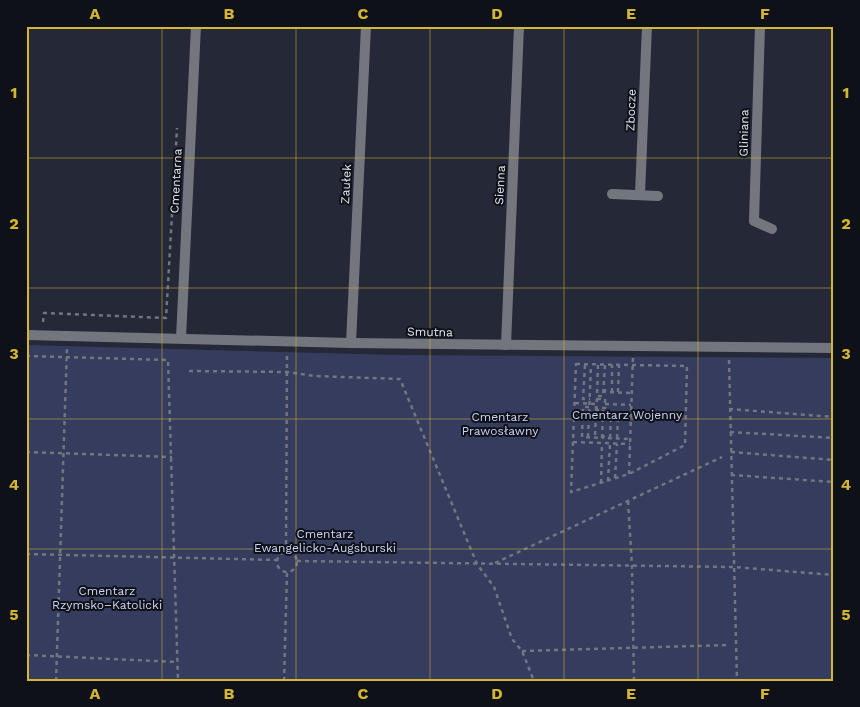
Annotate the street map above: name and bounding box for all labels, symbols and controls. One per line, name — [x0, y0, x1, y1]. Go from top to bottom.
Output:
text: A — [90, 4, 101, 23]
text: B — [224, 4, 235, 23]
text: C — [358, 4, 369, 23]
text: D — [491, 4, 503, 23]
text: E — [626, 4, 636, 23]
text: F — [760, 4, 770, 23]
text: 1 — [11, 83, 17, 102]
text: 1 — [843, 83, 849, 102]
street label: Zbocze — [623, 89, 639, 131]
street label: Gliniana — [737, 109, 751, 157]
street label: Cmentarna — [167, 148, 185, 214]
street label: Zaułek — [338, 163, 354, 204]
street label: Sienna — [492, 165, 508, 205]
text: 2 — [9, 214, 19, 233]
text: 2 — [841, 214, 851, 233]
street label: Smutna — [407, 325, 453, 339]
text: 3 — [9, 344, 19, 363]
text: 3 — [841, 344, 851, 363]
park label: Cmentarz Wojenny — [572, 408, 683, 422]
park label: Cmentarz Prawosławny — [462, 410, 539, 438]
text: 4 — [9, 475, 19, 494]
text: 4 — [841, 475, 851, 494]
park label: Cmentarz Ewangelicko-Augsburski — [254, 527, 396, 555]
park label: Cmentarz Rzymsko–Katolicki — [52, 584, 162, 612]
text: 5 — [9, 605, 19, 624]
text: 5 — [841, 605, 851, 624]
text: A — [90, 684, 101, 703]
text: B — [224, 684, 235, 703]
text: C — [358, 684, 369, 703]
text: D — [491, 684, 503, 703]
text: E — [626, 684, 636, 703]
text: F — [760, 684, 770, 703]

